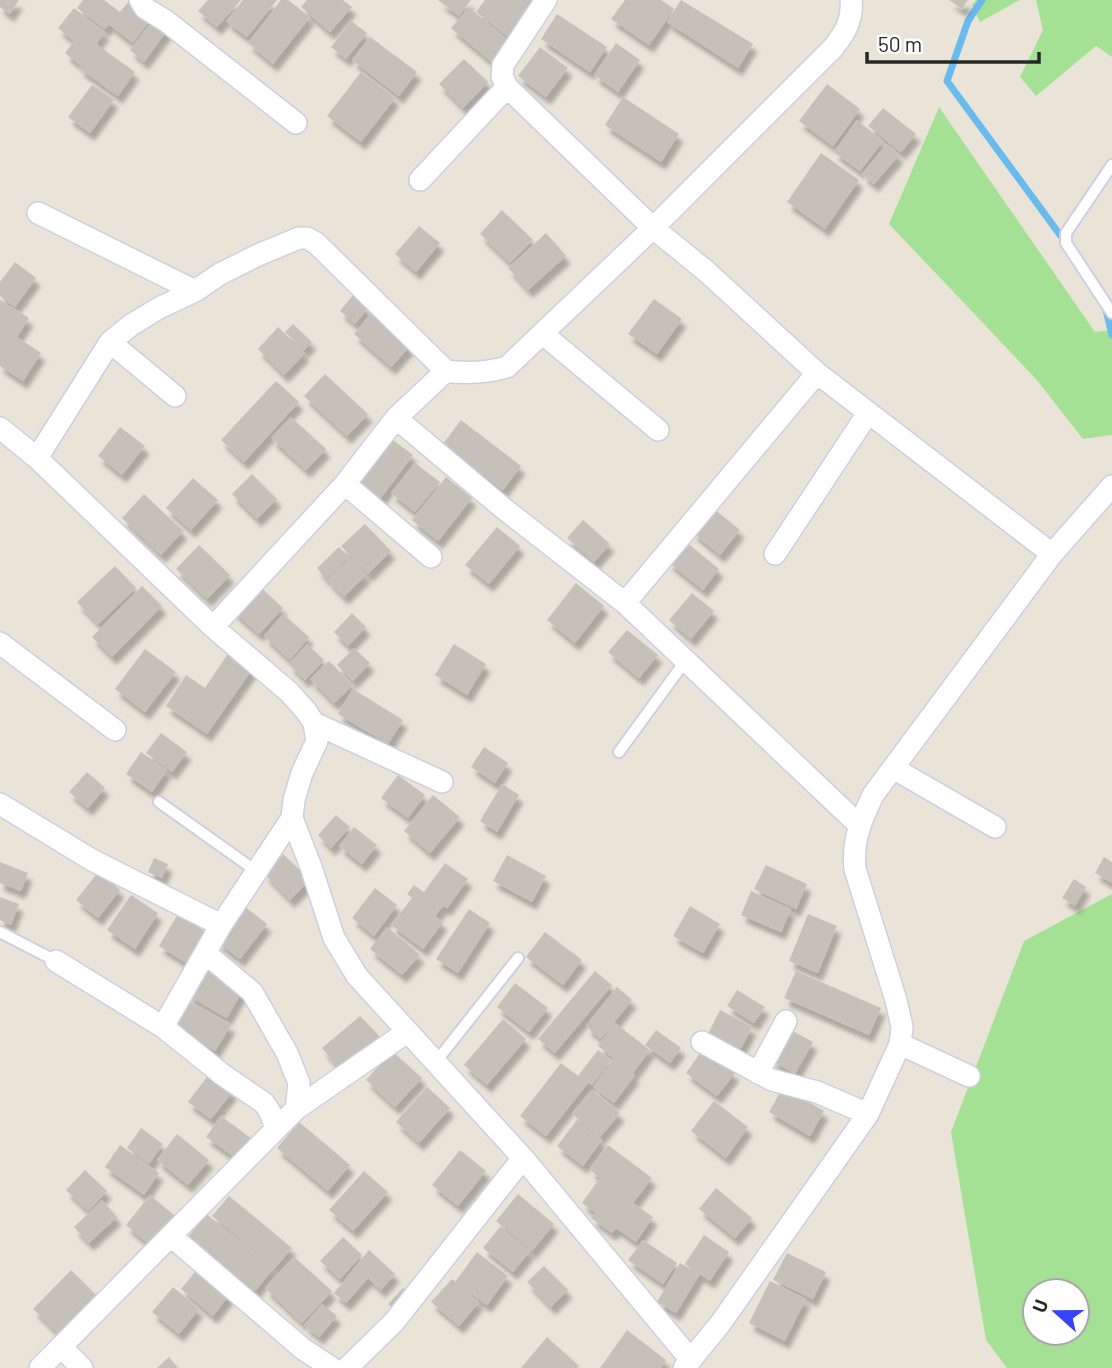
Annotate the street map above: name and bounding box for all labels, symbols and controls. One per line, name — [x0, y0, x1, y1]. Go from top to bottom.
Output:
scale bar — [867, 21, 1038, 65]
text: 50 m — [878, 31, 922, 56]
north arrow — [1021, 1277, 1091, 1347]
text: U — [1027, 1296, 1053, 1315]

